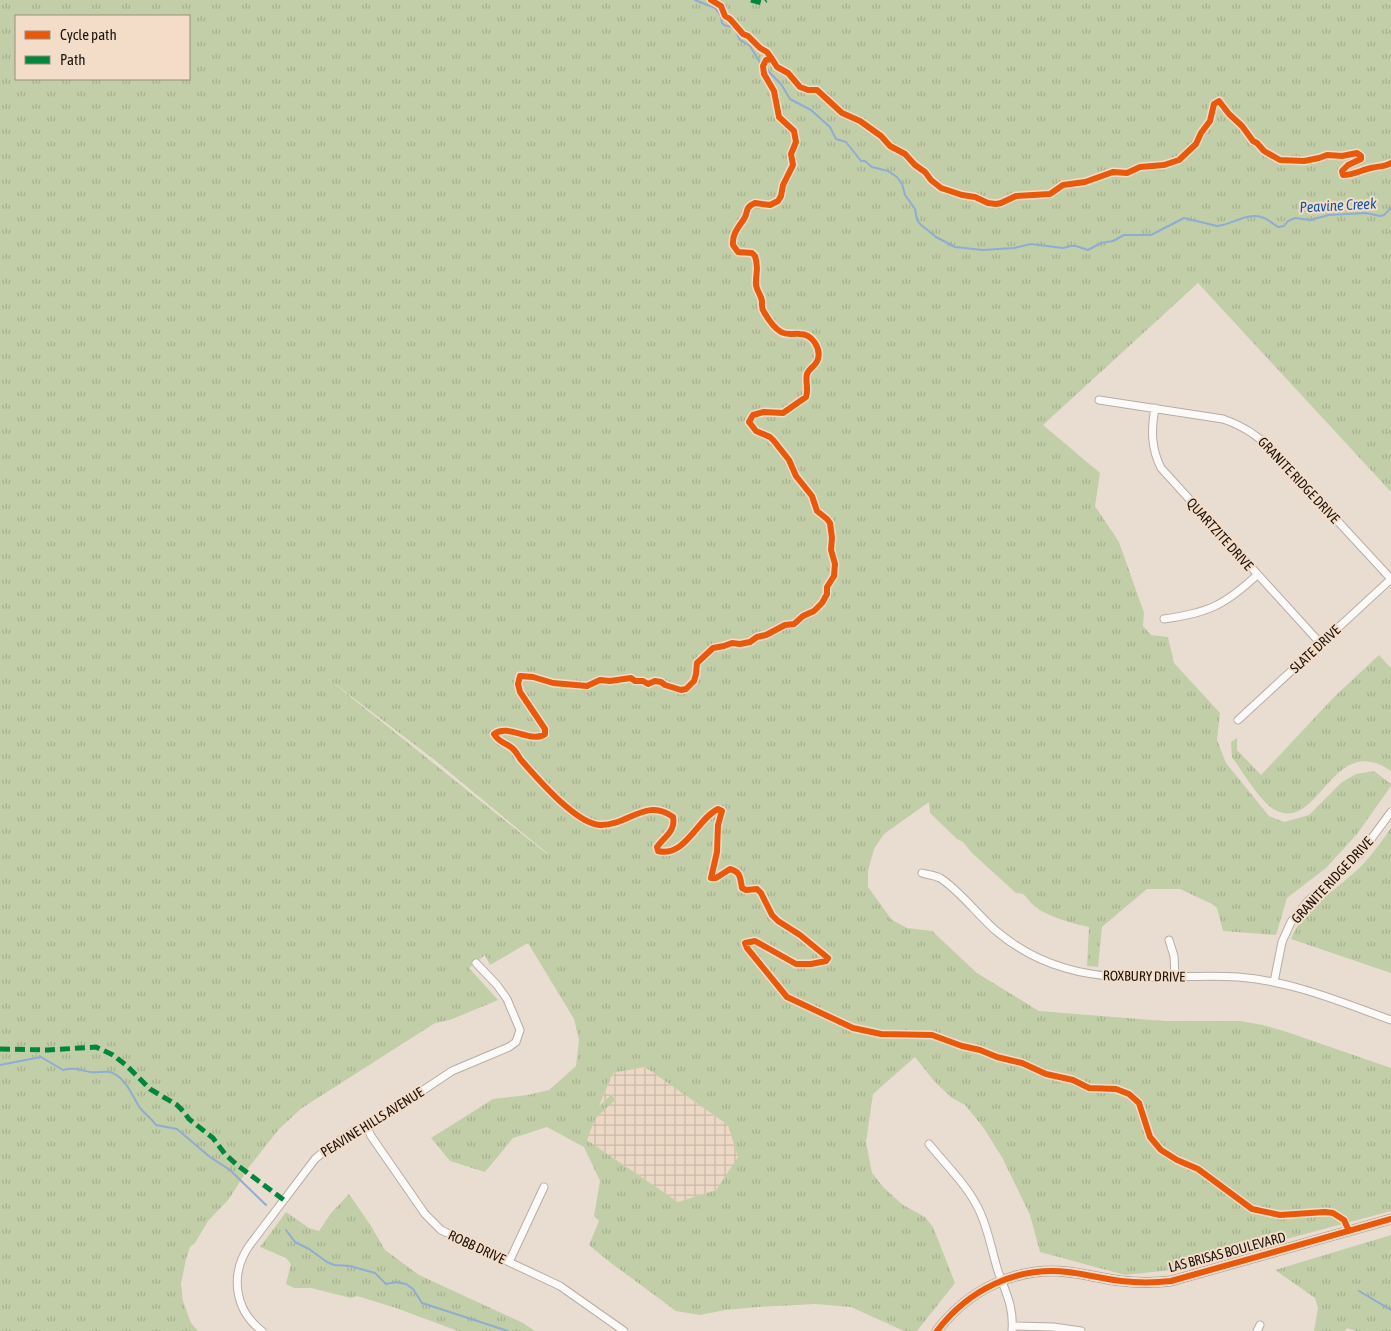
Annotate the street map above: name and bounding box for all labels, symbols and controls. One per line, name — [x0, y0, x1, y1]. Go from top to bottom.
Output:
legend — [15, 15, 190, 80]
text: Cycle path — [60, 26, 117, 43]
text: Path — [60, 51, 86, 68]
water label: Peavine Creek — [1299, 194, 1377, 216]
street label: GRANITE RIDGE DRIVE — [1255, 434, 1343, 526]
street label: QUARTZITE DRIVE — [1183, 495, 1257, 573]
street label: SLATE DRIVE — [1287, 622, 1343, 676]
street label: GRANITE RIDGE DRIVE — [1288, 834, 1376, 926]
street label: ROXBURY DRIVE — [1103, 967, 1185, 985]
street label: PEAVINE HILLS AVENUE — [318, 1084, 426, 1160]
street label: ROBB DRIVE — [446, 1227, 508, 1267]
street label: LAS BRISAS BOULEVARD — [1167, 1229, 1287, 1275]

